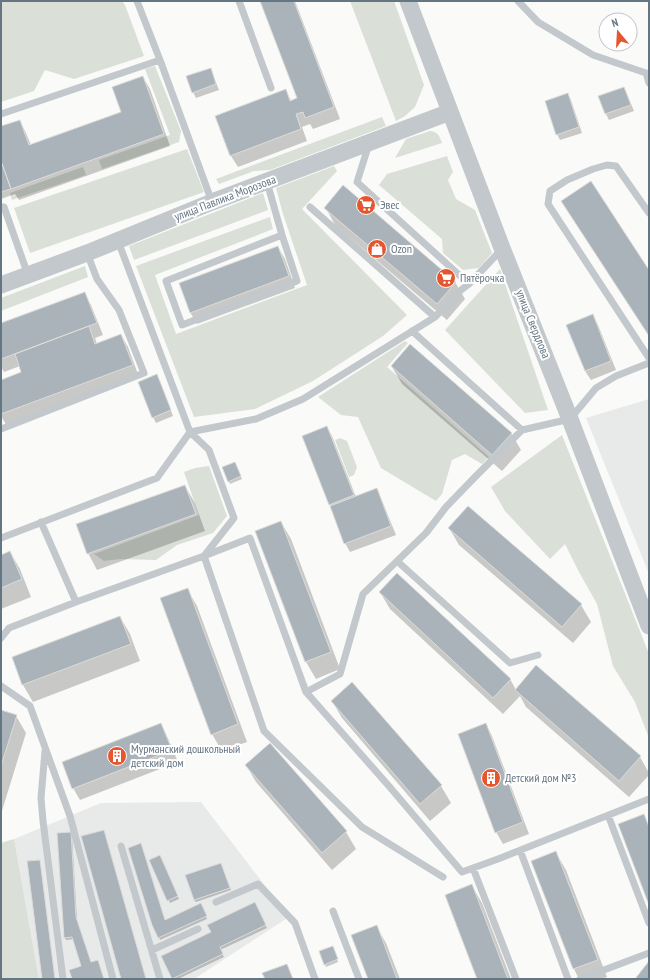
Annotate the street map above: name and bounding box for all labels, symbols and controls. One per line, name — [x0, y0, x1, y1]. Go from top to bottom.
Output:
north arrow — [598, 12, 638, 52]
text: N — [610, 15, 620, 30]
street label: улица Павлика Морозова — [172, 171, 278, 224]
supermarket icon: Эвес — [355, 194, 377, 216]
place label: Эвес — [380, 197, 400, 212]
shop icon: Ozon — [366, 238, 388, 260]
place label: Ozon — [391, 241, 412, 256]
supermarket icon: Пятёрочка — [435, 267, 457, 289]
place label: Пятёрочка — [460, 270, 504, 285]
street label: улица Свердлова — [513, 287, 554, 361]
place label: Мурманский дошкольный детский дом — [131, 741, 240, 770]
building icon: Мурманский дошкольный детский дом — [106, 745, 128, 767]
building icon: Детский дом №3 — [480, 767, 502, 789]
place label: Детский дом №3 — [505, 770, 577, 785]

